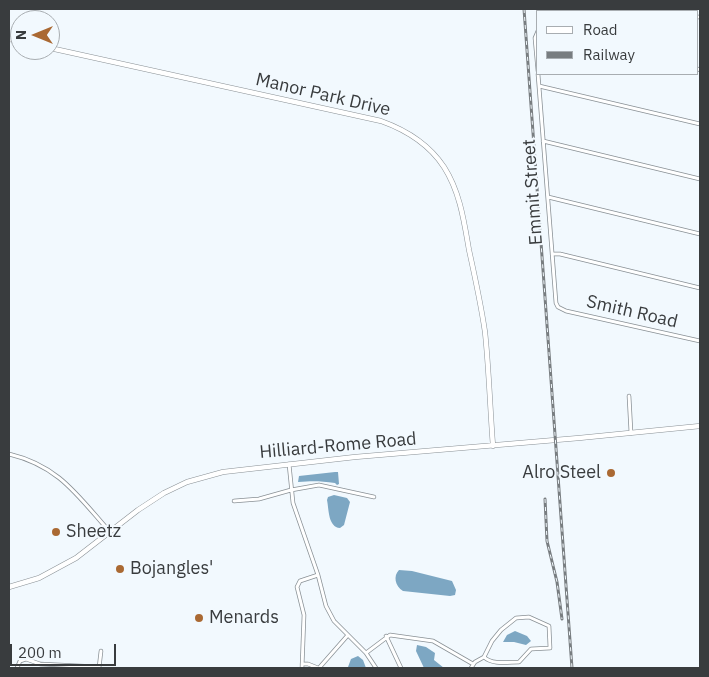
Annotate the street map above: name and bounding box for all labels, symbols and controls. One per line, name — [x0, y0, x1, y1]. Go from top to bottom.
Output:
north arrow — [10, 10, 60, 60]
legend — [536, 10, 699, 75]
text: Road — [583, 20, 618, 39]
text: N — [12, 30, 30, 40]
text: Railway — [583, 45, 635, 64]
street label: Manor Park Drive — [253, 69, 393, 121]
street label: Emmit Street — [519, 138, 547, 246]
street label: Smith Road — [584, 291, 680, 333]
street label: Hilliard-Rome Road — [259, 428, 417, 464]
place label: Alro Steel — [522, 462, 601, 484]
marker: Alro Steel — [605, 467, 617, 479]
place label: Sheetz — [66, 521, 121, 543]
marker: Sheetz — [50, 526, 62, 538]
place label: Bojangles' — [130, 558, 213, 580]
marker: Bojangles' — [114, 563, 126, 575]
place label: Menards — [209, 607, 279, 629]
marker: Menards — [193, 612, 205, 624]
scale bar — [12, 634, 119, 666]
text: 200 m — [18, 643, 62, 662]

